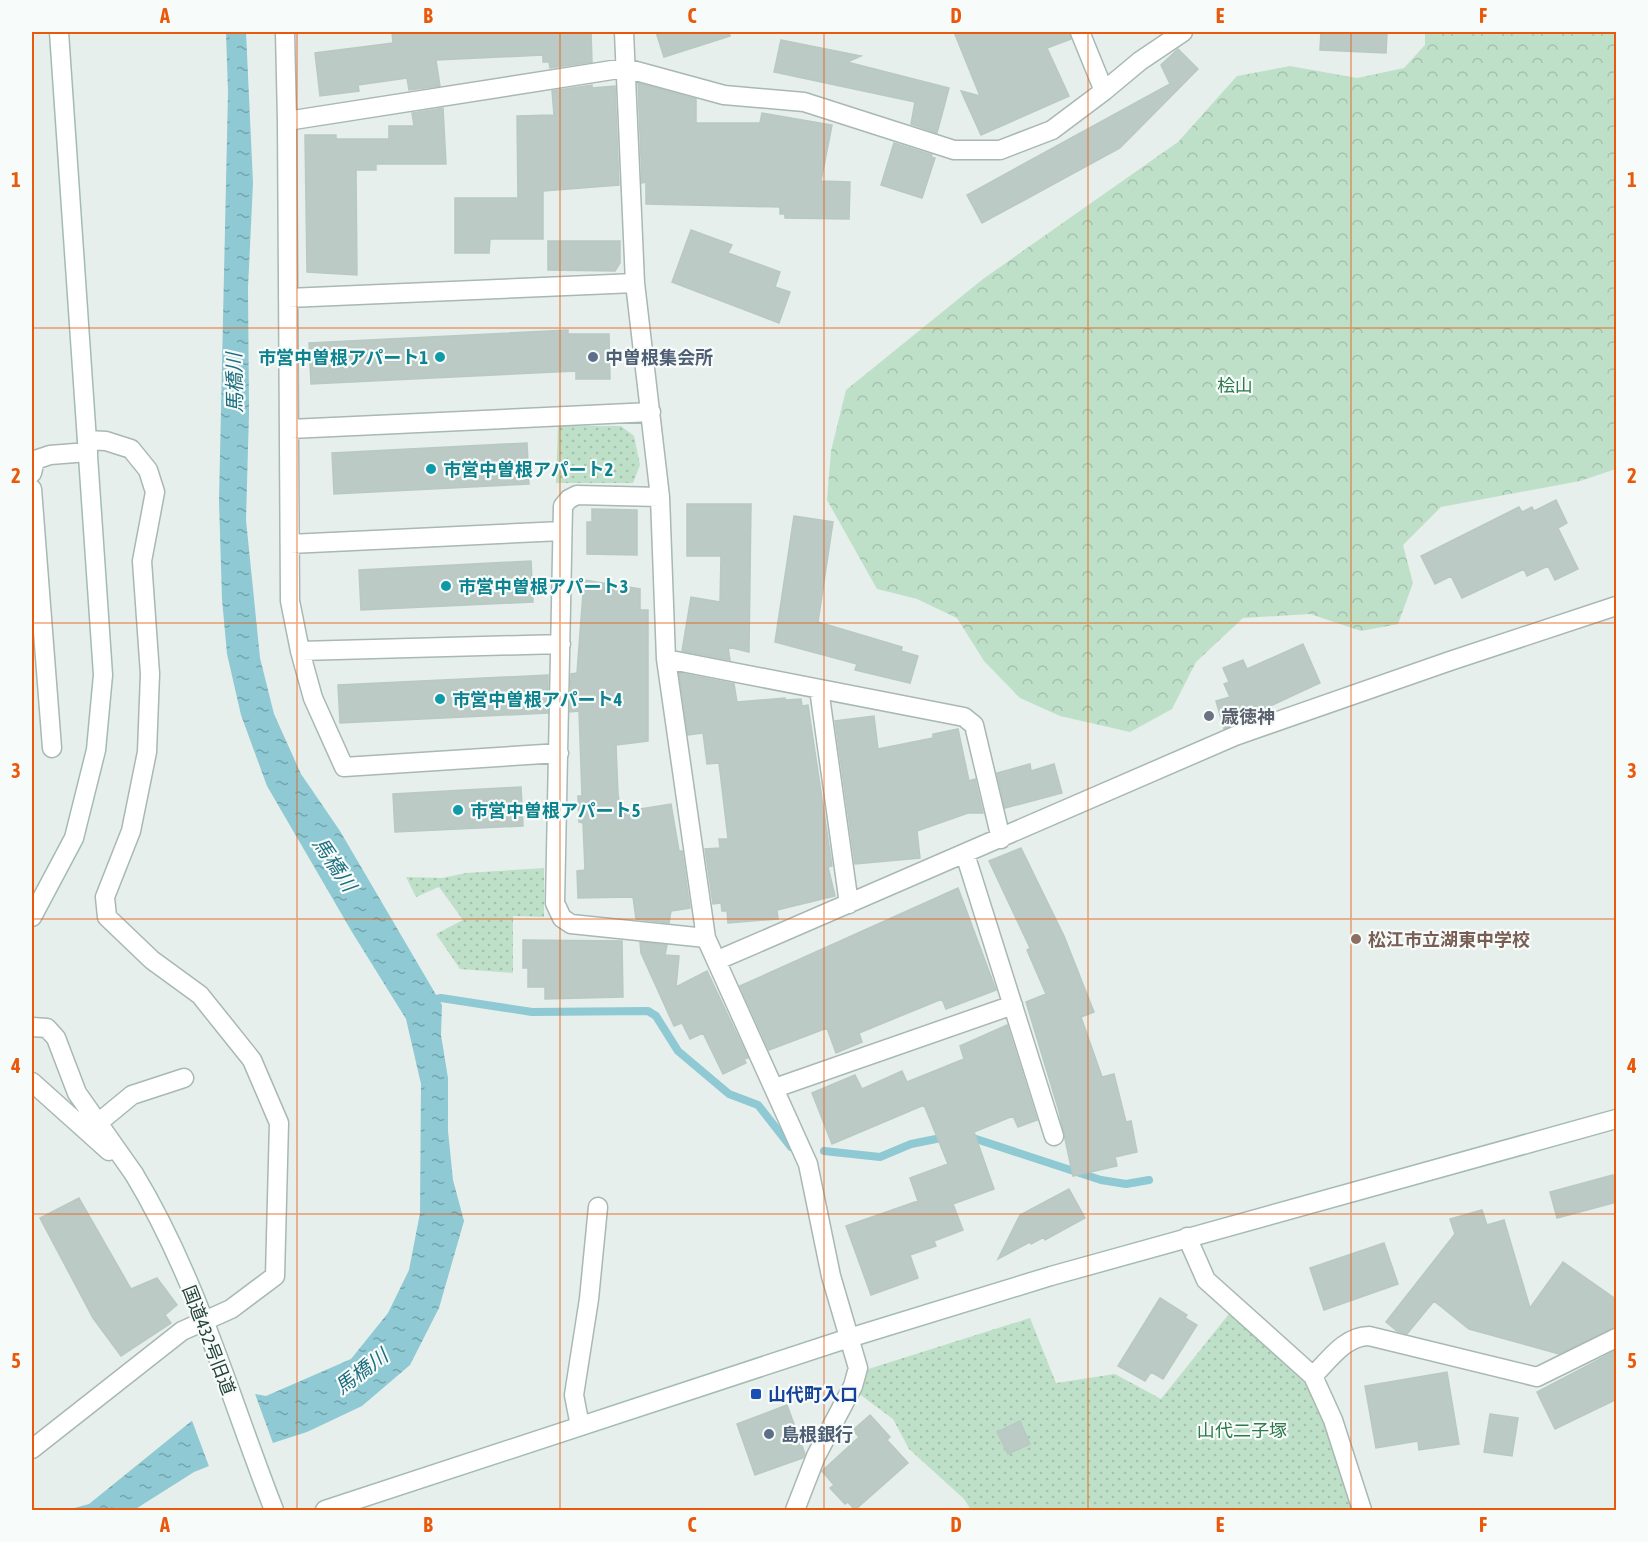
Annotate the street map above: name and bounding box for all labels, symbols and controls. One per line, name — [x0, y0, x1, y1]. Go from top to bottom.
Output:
text: A — [159, 4, 170, 27]
text: B — [423, 4, 433, 27]
text: C — [688, 4, 697, 27]
text: D — [950, 4, 962, 27]
text: E — [1216, 4, 1225, 27]
text: F — [1479, 4, 1487, 27]
text: 1 — [11, 168, 21, 191]
text: 1 — [1627, 168, 1637, 191]
place label: 市営中曽根アパート1 — [258, 347, 428, 368]
place label: 中曽根集会所 — [605, 347, 713, 368]
marker: 市営中曽根アパート1 — [433, 350, 447, 364]
marker: 中曽根集会所 — [586, 350, 600, 364]
water label: 馬橋川 — [222, 351, 246, 413]
park label: 桧山 — [1217, 375, 1253, 396]
place label: 市営中曽根アパート2 — [443, 459, 613, 480]
marker: 市営中曽根アパート2 — [424, 462, 438, 476]
text: 2 — [11, 464, 21, 487]
text: 2 — [1627, 464, 1637, 487]
place label: 市営中曽根アパート3 — [458, 576, 628, 597]
marker: 市営中曽根アパート3 — [439, 579, 453, 593]
place label: 市営中曽根アパート4 — [452, 689, 622, 710]
marker: 市営中曽根アパート4 — [433, 692, 447, 706]
place label: 歳徳神 — [1221, 706, 1275, 727]
marker: 歳徳神 — [1202, 709, 1216, 723]
text: 3 — [11, 759, 21, 782]
text: 3 — [1627, 759, 1637, 782]
place label: 市営中曽根アパート5 — [470, 800, 640, 821]
marker: 市営中曽根アパート5 — [451, 803, 465, 817]
water label: 馬橋川 — [309, 833, 362, 897]
place label: 松江市立湖東中学校 — [1368, 929, 1530, 950]
marker: 松江市立湖東中学校 — [1349, 932, 1363, 946]
text: 4 — [10, 1054, 21, 1077]
text: 4 — [1626, 1054, 1637, 1077]
street label: 国道432号旧道 — [179, 1282, 239, 1398]
water label: 馬橋川 — [330, 1343, 393, 1398]
text: 5 — [11, 1349, 21, 1372]
text: 5 — [1627, 1349, 1637, 1372]
place label: 山代町入口 — [768, 1384, 858, 1405]
marker: 山代町入口 — [749, 1387, 763, 1401]
park label: 山代二子塚 — [1197, 1420, 1287, 1441]
place label: 島根銀行 — [781, 1424, 853, 1445]
marker: 島根銀行 — [762, 1427, 776, 1441]
text: A — [159, 1513, 170, 1536]
text: B — [423, 1513, 433, 1536]
text: C — [688, 1513, 697, 1536]
text: D — [950, 1513, 962, 1536]
text: E — [1216, 1513, 1225, 1536]
text: F — [1479, 1513, 1487, 1536]

